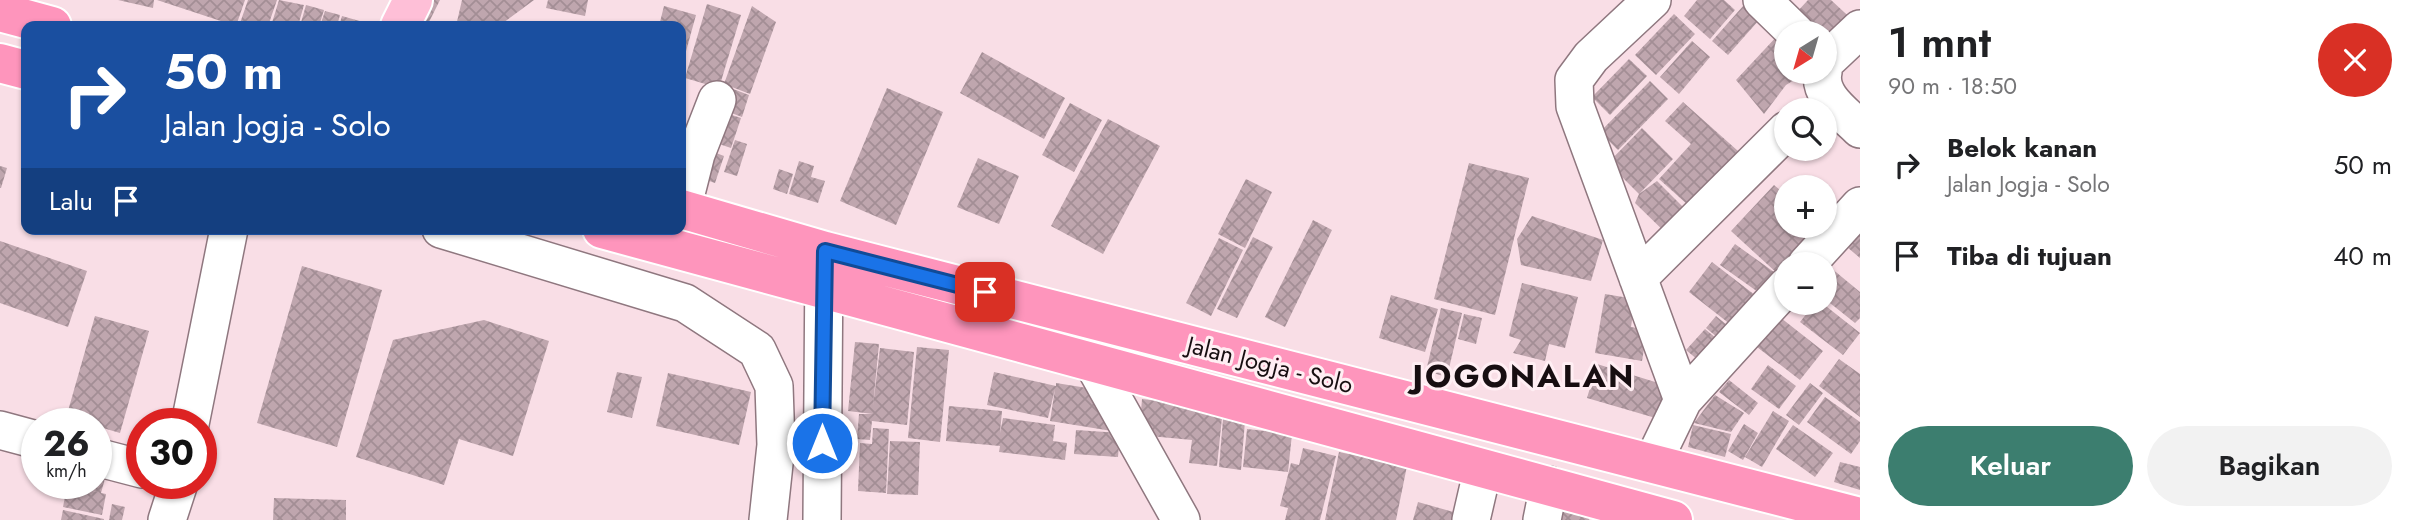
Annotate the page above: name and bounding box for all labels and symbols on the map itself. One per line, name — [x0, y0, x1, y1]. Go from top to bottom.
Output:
north arrow — [1774, 21, 1838, 84]
pin — [955, 262, 1015, 322]
street label: Jalan Jogja - Solo — [1180, 326, 1357, 402]
district label: JOGONALAN — [1407, 353, 1635, 399]
position arrow — [785, 406, 859, 480]
speed limit sign: 30 — [126, 408, 217, 499]

